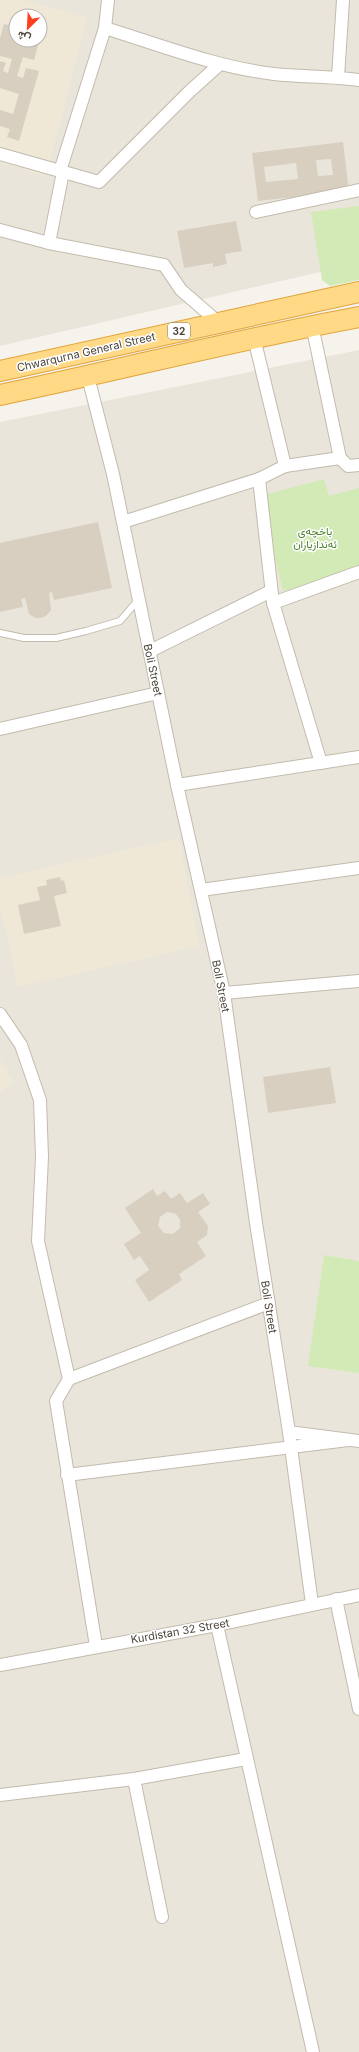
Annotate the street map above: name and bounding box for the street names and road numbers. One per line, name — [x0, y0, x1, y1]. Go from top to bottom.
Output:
road number: 32 — [168, 323, 190, 339]
street label: Chwarqurna General Street — [15, 329, 157, 375]
street label: Boli Street — [141, 642, 165, 698]
street label: Boli Street — [209, 959, 233, 1014]
street label: Boli Street — [258, 1280, 280, 1335]
street label: Kurdistan 32 Street — [130, 1615, 231, 1647]

